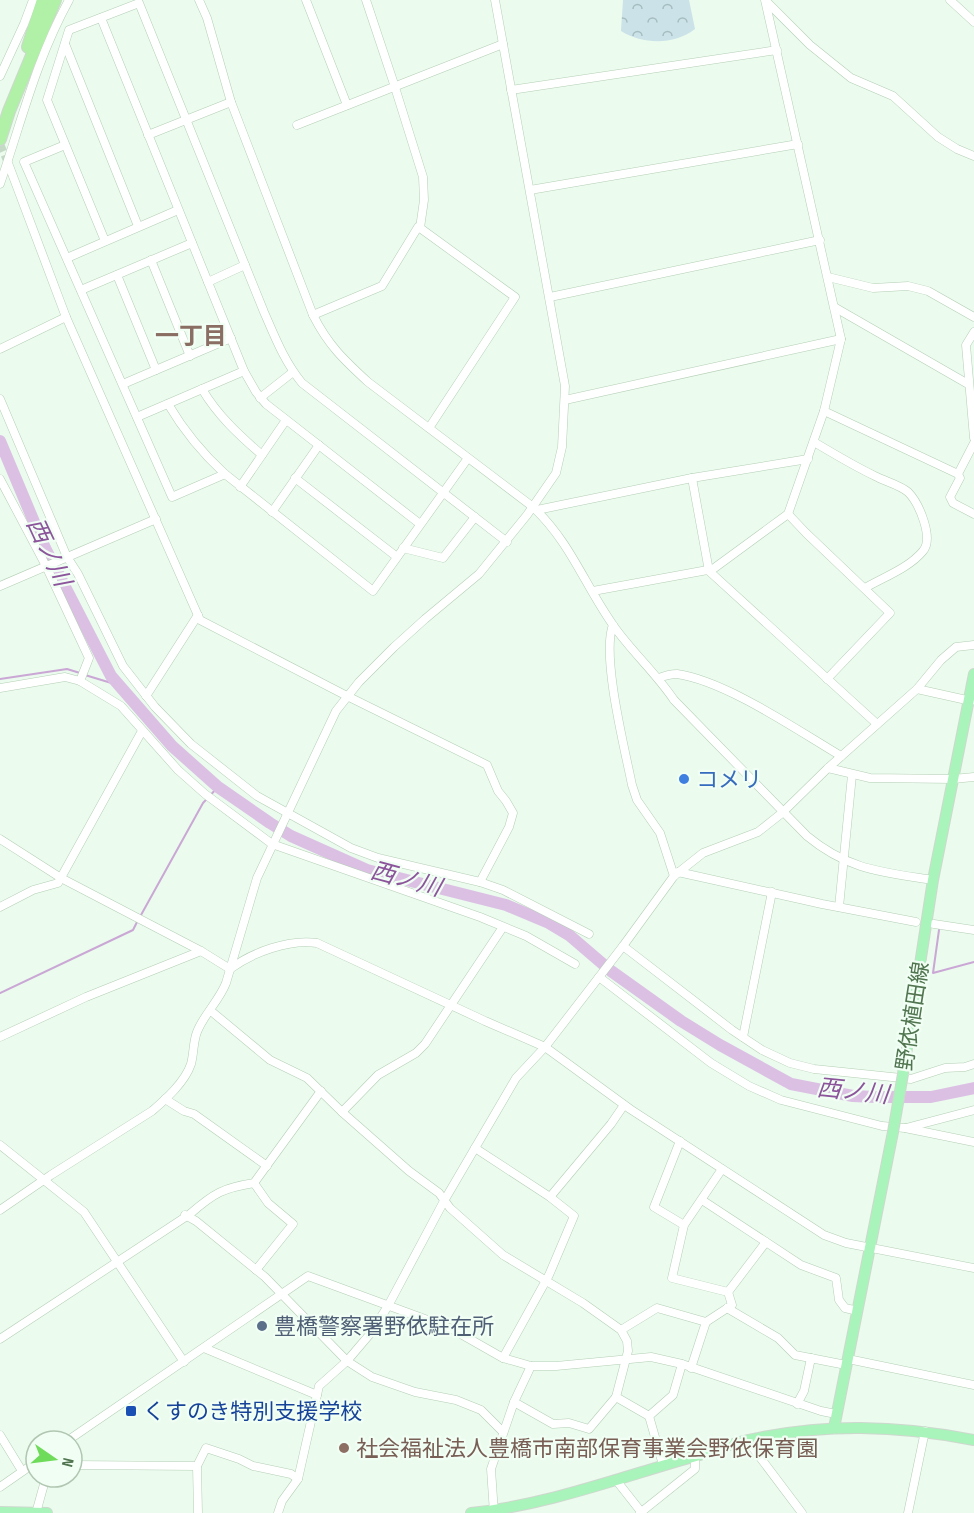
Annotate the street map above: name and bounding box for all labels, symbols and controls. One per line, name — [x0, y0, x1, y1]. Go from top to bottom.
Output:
district label: 一丁目 — [155, 322, 227, 351]
water label: 西ノ川 — [20, 513, 78, 594]
place label: コメリ — [696, 767, 762, 794]
marker: コメリ — [677, 772, 691, 786]
water label: 西ノ川 — [367, 856, 447, 904]
street label: 野依植田線 — [892, 960, 935, 1073]
water label: 西ノ川 — [816, 1073, 893, 1110]
place label: 豊橋警察署野依駐在所 — [274, 1314, 494, 1341]
marker: 豊橋警察署野依駐在所 — [255, 1319, 269, 1333]
place label: くすのき特別支援学校 — [143, 1399, 362, 1426]
marker: くすのき特別支援学校 — [124, 1404, 138, 1418]
north arrow — [24, 1429, 84, 1489]
place label: 社会福祉法人豊橋市南部保育事業会野依保育園 — [356, 1436, 818, 1463]
marker: 社会福祉法人豊橋市南部保育事業会野依保育園 — [337, 1441, 351, 1455]
text: N — [57, 1456, 77, 1469]

